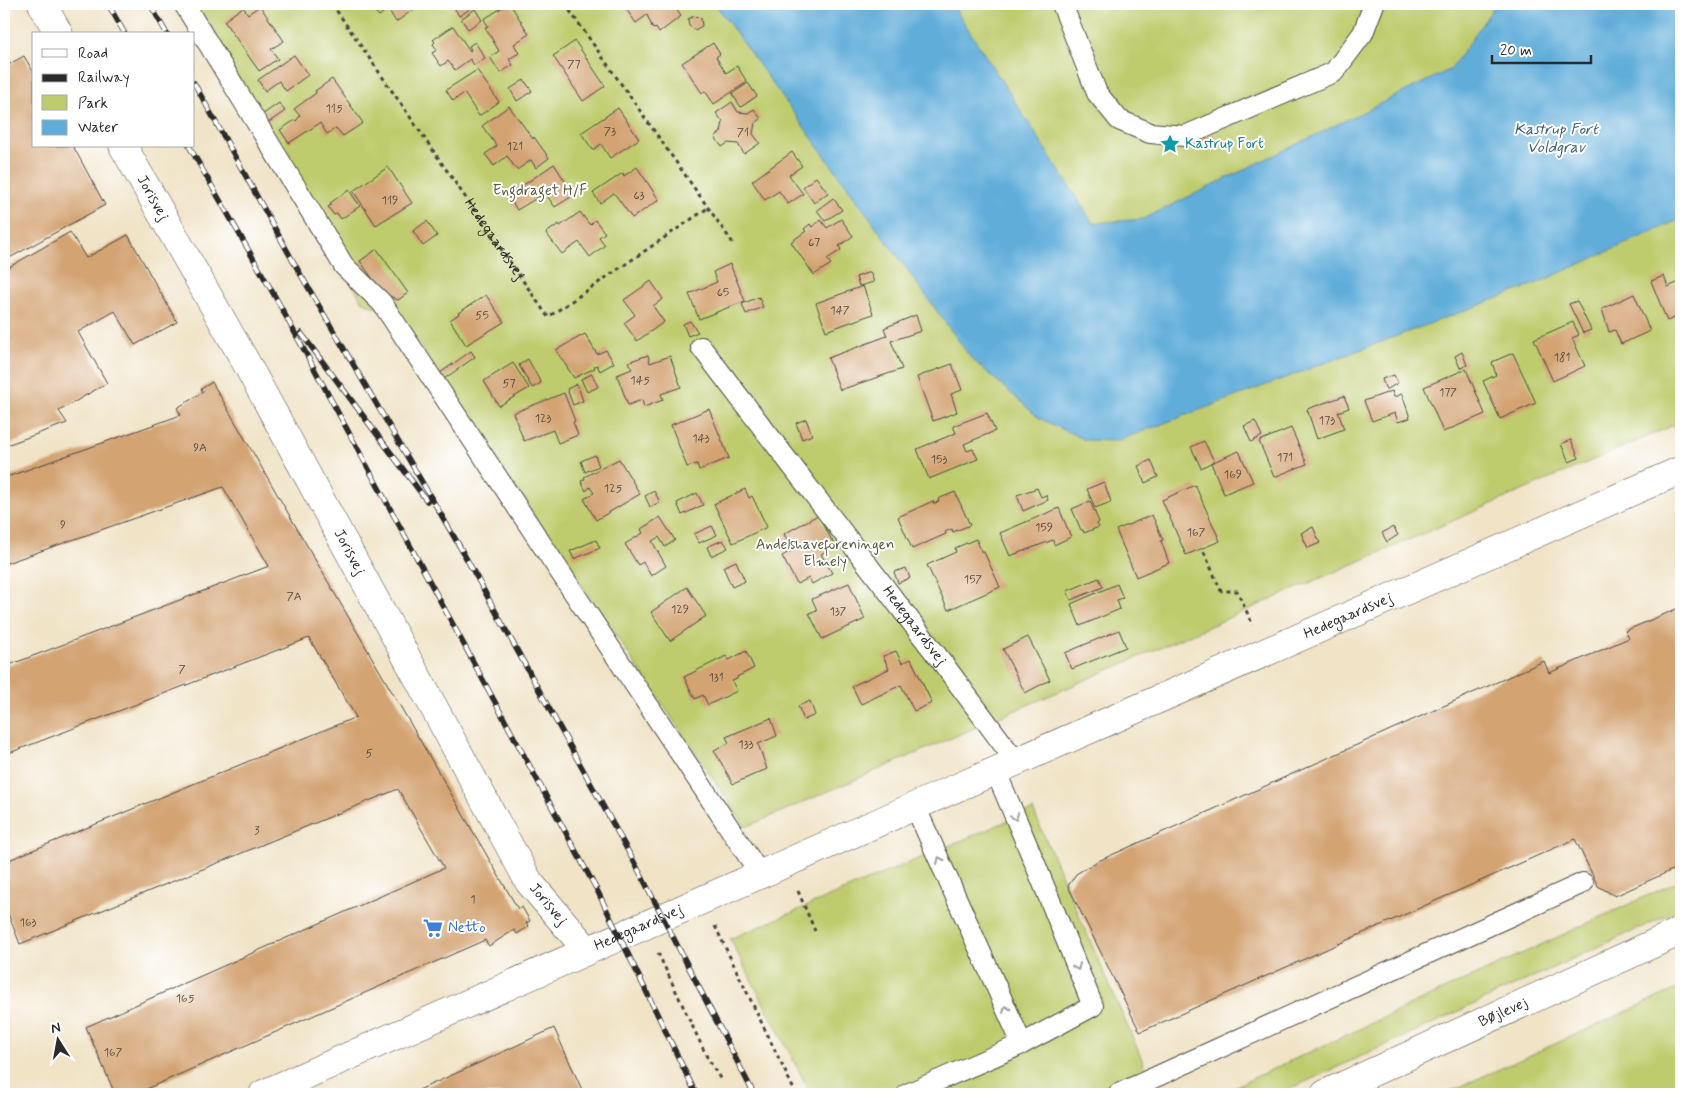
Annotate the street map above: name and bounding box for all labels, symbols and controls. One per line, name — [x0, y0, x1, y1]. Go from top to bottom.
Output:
legend — [32, 32, 195, 148]
scale bar — [1492, 32, 1591, 64]
text: 20 m — [1500, 41, 1532, 61]
text: Road — [78, 44, 108, 64]
house number: 77 — [567, 57, 581, 73]
text: Railway — [78, 68, 130, 88]
text: Park — [78, 94, 108, 114]
house number: 115 — [325, 101, 343, 117]
text: Water — [78, 118, 118, 138]
water label: Kastrup Fort Voldgrav — [1514, 119, 1600, 158]
house number: 73 — [604, 124, 616, 140]
house number: 71 — [737, 125, 749, 141]
place icon: Kastrup Fort — [1159, 133, 1181, 155]
place label: Kastrup Fort — [1185, 134, 1264, 154]
house number: 121 — [507, 139, 523, 155]
street label: Jorisvej — [132, 172, 174, 225]
park label: Engdraget H/F — [493, 181, 587, 202]
house number: 63 — [633, 188, 645, 204]
house number: 119 — [382, 193, 398, 209]
street label: Hedegaardsvej — [459, 195, 530, 284]
house number: 67 — [808, 235, 820, 251]
house number: 65 — [717, 285, 729, 301]
house number: 147 — [830, 303, 850, 319]
house number: 55 — [475, 308, 489, 324]
house number: 181 — [1554, 350, 1570, 366]
house number: 145 — [630, 373, 650, 389]
house number: 57 — [502, 376, 516, 392]
house number: 177 — [1439, 385, 1457, 401]
house number: 123 — [535, 411, 551, 427]
house number: 173 — [1319, 413, 1335, 429]
house number: 143 — [692, 431, 710, 447]
house number: 9A — [193, 440, 207, 456]
house number: 171 — [1277, 450, 1293, 466]
house number: 153 — [931, 452, 947, 468]
house number: 169 — [1224, 467, 1242, 483]
house number: 125 — [604, 481, 623, 497]
house number: 9 — [60, 517, 66, 533]
house number: 159 — [1035, 520, 1053, 536]
house number: 167 — [1187, 525, 1206, 541]
street label: Jorisvej — [329, 526, 370, 579]
park label: Andelshaveforeningen Elmely — [756, 535, 894, 572]
house number: 157 — [964, 572, 983, 588]
street label: Hedegaardsvej — [877, 582, 951, 670]
street label: Hedegaardsvej — [1301, 588, 1396, 644]
house number: 7A — [286, 589, 302, 605]
house number: 129 — [671, 602, 689, 618]
house number: 137 — [829, 604, 847, 620]
house number: 7 — [178, 662, 186, 678]
house number: 131 — [708, 670, 724, 686]
house number: 133 — [738, 737, 754, 753]
house number: 5 — [365, 746, 373, 762]
one-way arrow — [1008, 812, 1019, 821]
house number: 3 — [254, 823, 260, 839]
one-way arrow — [935, 856, 946, 865]
street label: Jorisvej — [524, 879, 572, 930]
house number: 1 — [470, 892, 476, 908]
street label: Hedegaardsvej — [591, 899, 686, 956]
house number: 163 — [20, 915, 37, 931]
supermarket icon: Netto — [422, 917, 444, 939]
place label: Netto — [448, 918, 486, 938]
one-way arrow — [1071, 962, 1081, 971]
house number: 165 — [176, 991, 195, 1007]
street label: Bøjlevej — [1476, 993, 1531, 1032]
one-way arrow — [1001, 1005, 1012, 1014]
north arrow — [32, 1016, 82, 1066]
text: N — [49, 1018, 62, 1038]
house number: 167 — [104, 1045, 123, 1061]

